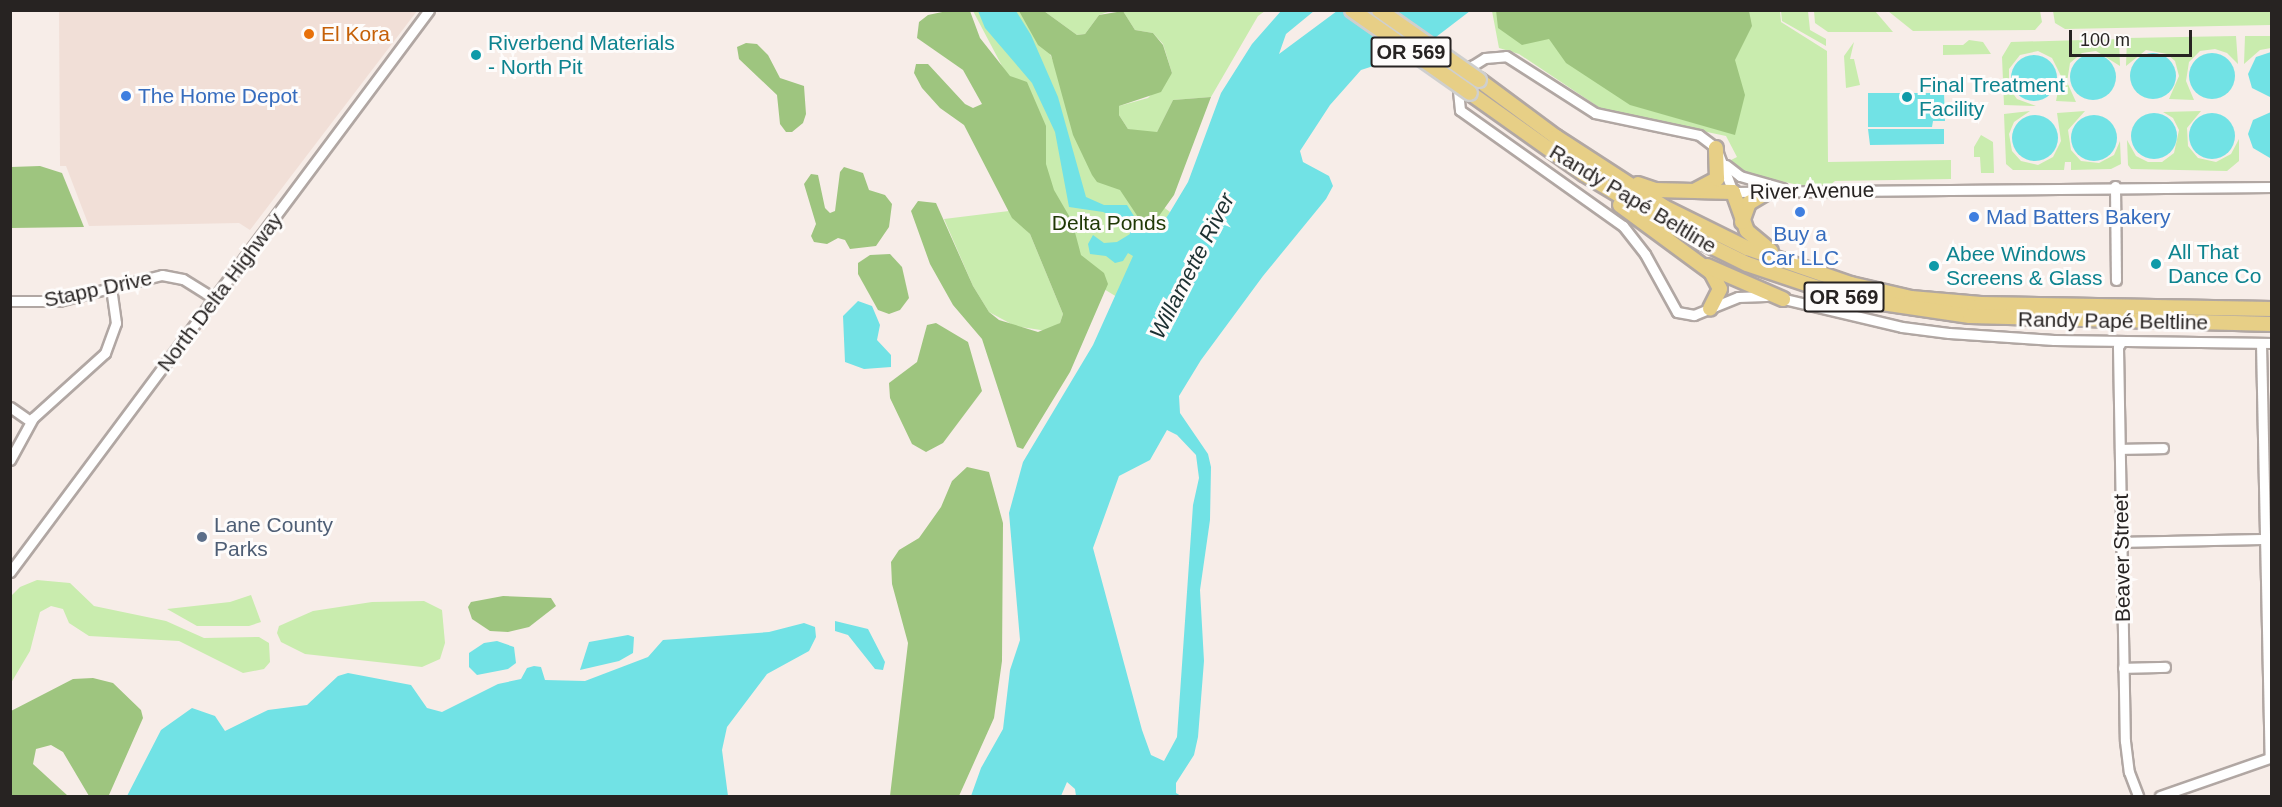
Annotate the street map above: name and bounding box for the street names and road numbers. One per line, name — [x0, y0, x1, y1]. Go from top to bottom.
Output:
road number: OR 569 — [1370, 35, 1452, 69]
street label: Randy Papé Beltline — [1545, 139, 1721, 259]
street label: River Avenue — [1749, 177, 1875, 205]
street label: North Delta Highway — [152, 208, 288, 376]
street label: Stapp Drive — [42, 265, 154, 313]
road number: OR 569 — [1804, 280, 1884, 314]
street label: Randy Papé Beltline — [2018, 307, 2208, 335]
street label: Beaver Street — [2108, 494, 2136, 622]

